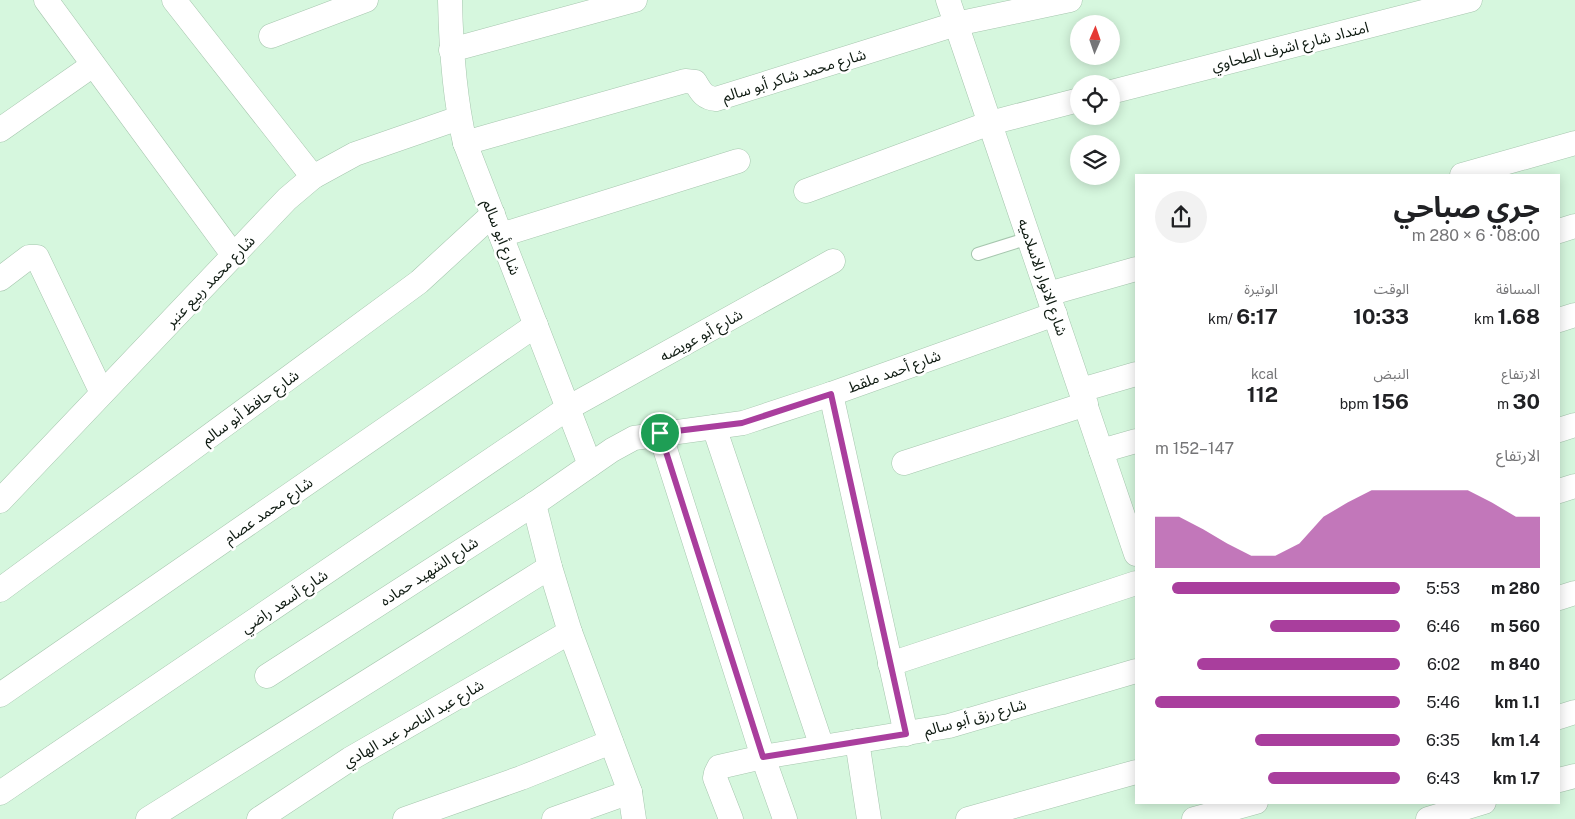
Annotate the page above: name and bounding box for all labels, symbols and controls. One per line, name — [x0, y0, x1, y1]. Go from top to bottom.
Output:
north arrow — [1070, 15, 1120, 65]
map controls — [1070, 15, 1120, 185]
street label: امتداد شارع اشرف الطحاوي — [1210, 18, 1371, 78]
street label: شارع محمد شاكر أبو سالم — [720, 45, 869, 109]
button: locate — [1070, 75, 1120, 125]
button: layers — [1070, 135, 1120, 185]
text: جري صباحي — [1394, 190, 1540, 223]
button: share — [1155, 191, 1207, 243]
street label: شارع أبو سالم — [476, 197, 524, 279]
street label: شارع الانوار الاسلاميه — [1011, 216, 1071, 339]
text: 08:00 · 6 × 280 m — [1412, 226, 1540, 245]
street label: شارع محمد ربيع عنبر — [161, 232, 261, 334]
text: الوتيرة — [1244, 281, 1278, 297]
text: الوقت — [1374, 281, 1409, 297]
text: المسافة — [1496, 281, 1540, 297]
text: 6:17 — [1236, 304, 1278, 329]
text: 10:33 — [1353, 304, 1409, 329]
text: 1.68 — [1497, 304, 1540, 329]
street label: شارع أبو عويضه — [657, 305, 747, 368]
text: /km — [1208, 311, 1236, 327]
text: km — [1474, 311, 1497, 327]
street label: شارع أحمد ملقط — [845, 346, 944, 399]
street label: شارع حافظ أبو سالم — [198, 366, 304, 451]
text: kcal — [1251, 366, 1278, 382]
text: النبض — [1373, 366, 1409, 382]
text: الارتفاع — [1502, 366, 1540, 382]
text: 112 — [1247, 382, 1278, 407]
text: 156 — [1372, 389, 1409, 414]
text: 30 — [1513, 389, 1540, 414]
text: bpm — [1340, 396, 1372, 412]
text: m — [1497, 396, 1513, 412]
pin — [639, 412, 681, 454]
icon: arrive — [646, 419, 674, 447]
text: 147–152 m — [1155, 439, 1234, 458]
text: الارتفاع — [1496, 446, 1540, 465]
street label: شارع محمد عصام — [221, 473, 318, 550]
street label: شارع الشهيد حماده — [377, 533, 483, 612]
street label: شارع أسعد راضي — [237, 566, 333, 640]
text: 5:53 — [1426, 579, 1460, 598]
text: 280 m — [1491, 579, 1540, 598]
text: 6:46 — [1427, 617, 1460, 636]
text: 560 m — [1490, 617, 1540, 636]
text: 6:02 — [1427, 655, 1460, 674]
text: 840 m — [1491, 655, 1540, 674]
street label: شارع عبد الناصر عبد الهادي — [340, 676, 489, 774]
text: 5:46 — [1426, 693, 1460, 712]
text: 1.1 km — [1495, 693, 1540, 712]
street label: شارع رزق أبو سالم — [922, 695, 1029, 743]
text: 6:35 — [1426, 731, 1460, 750]
text: 1.4 km — [1491, 731, 1540, 750]
text: 6:43 — [1426, 769, 1460, 788]
text: 1.7 km — [1493, 769, 1540, 788]

